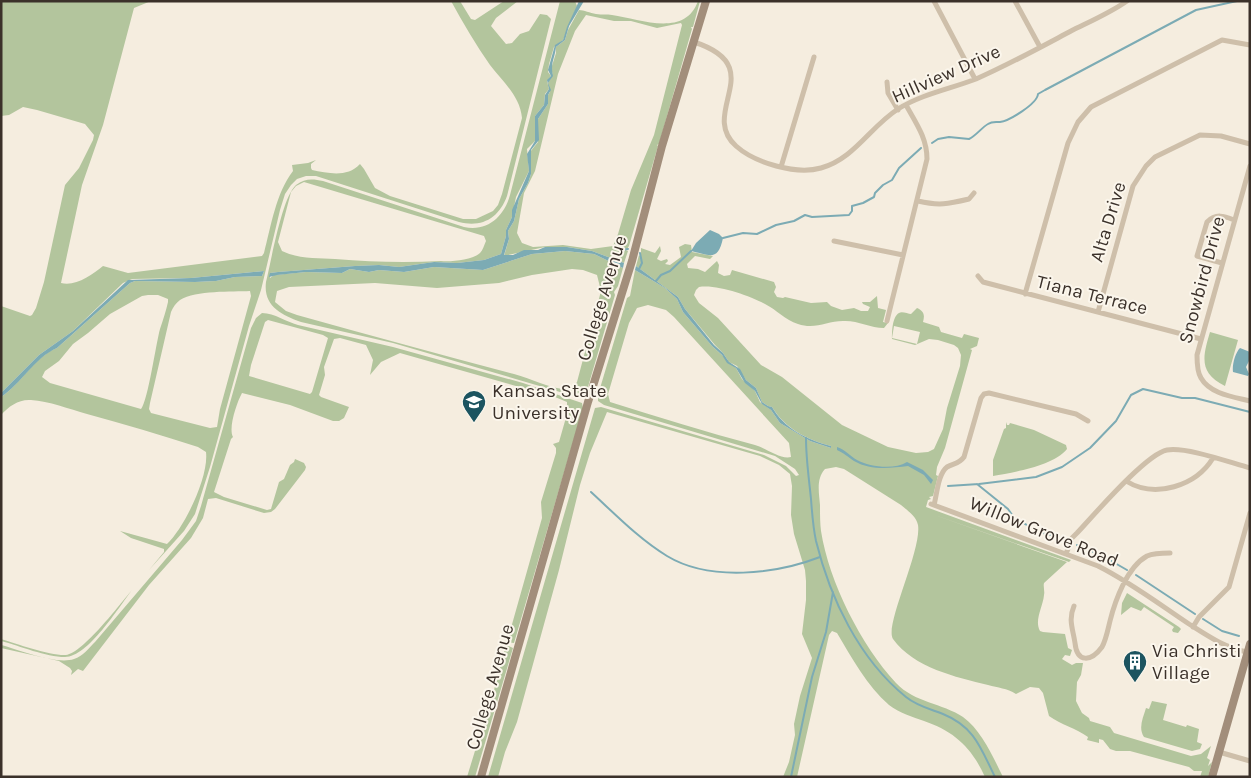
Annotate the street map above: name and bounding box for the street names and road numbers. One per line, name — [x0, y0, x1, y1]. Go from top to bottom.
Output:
street label: Hillview Drive — [888, 40, 1004, 108]
street label: Alta Drive — [1085, 179, 1131, 265]
street label: Snowbird Drive — [1174, 214, 1230, 346]
street label: College Avenue — [572, 233, 632, 363]
street label: Tiana Terrace — [1034, 271, 1150, 319]
street label: Willow Grove Road — [966, 492, 1122, 572]
street label: College Avenue — [462, 622, 518, 752]

